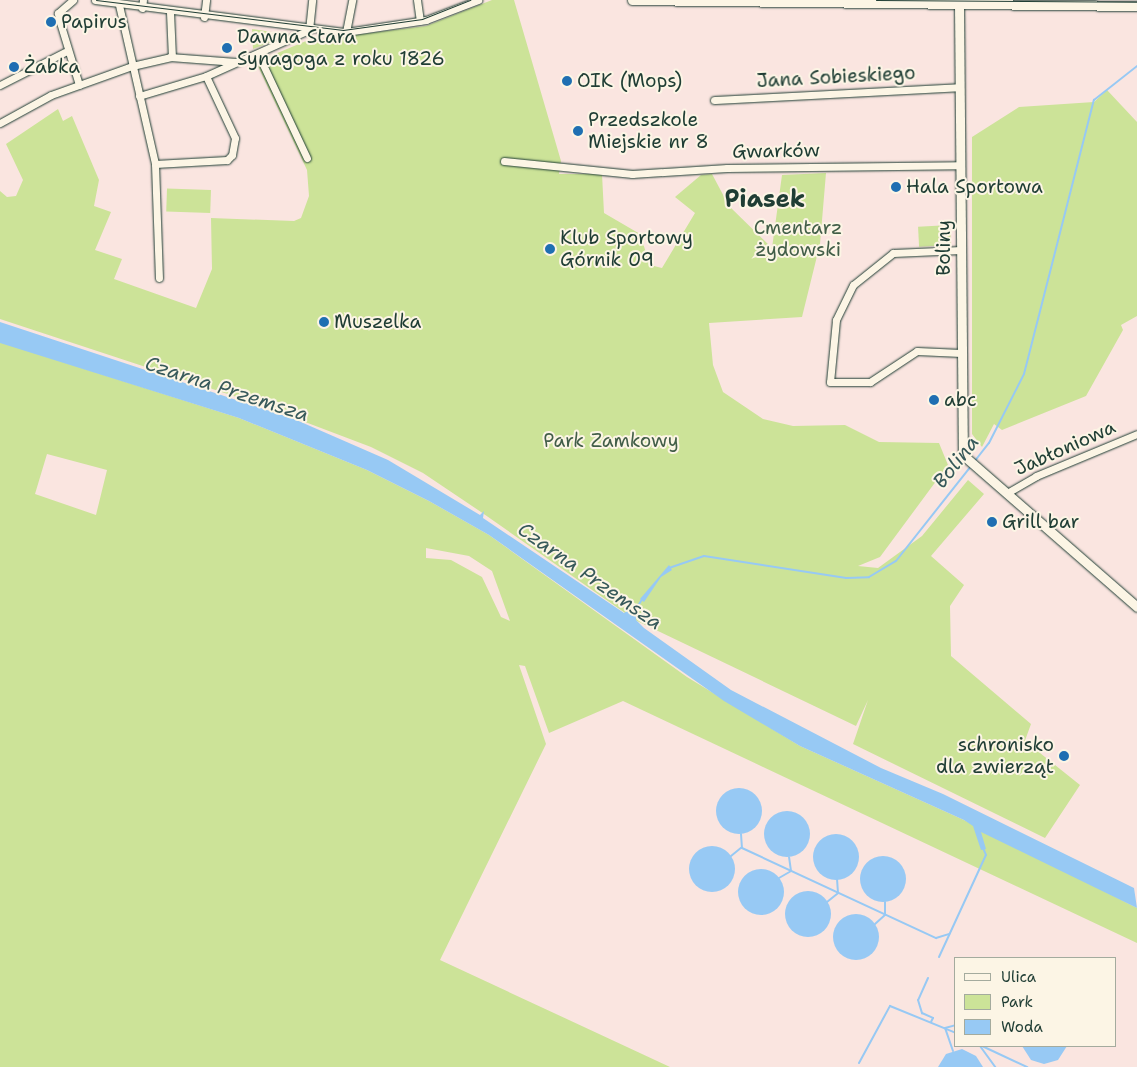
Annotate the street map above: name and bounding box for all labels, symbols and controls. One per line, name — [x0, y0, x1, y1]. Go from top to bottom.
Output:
place label: Papirus — [61, 11, 127, 33]
marker: Papirus — [45, 16, 57, 28]
place label: Dawna Stara Synagoga z roku 1826 — [237, 26, 445, 70]
marker: Dawna Stara Synagoga z roku 1826 — [221, 42, 233, 54]
place label: Żabka — [24, 56, 80, 78]
marker: Żabka — [8, 61, 20, 73]
street label: Jana Sobieskiego — [756, 61, 916, 93]
place label: OIK (Mops) — [577, 70, 682, 92]
marker: OIK (Mops) — [561, 75, 573, 87]
place label: Przedszkole Miejskie nr 8 — [588, 109, 709, 153]
marker: Przedszkole Miejskie nr 8 — [572, 125, 584, 137]
street label: Gwarków — [732, 139, 820, 163]
place label: Hala Sportowa — [906, 176, 1043, 198]
marker: Hala Sportowa — [890, 181, 902, 193]
district label: Piasek — [724, 186, 806, 214]
park label: Cmentarz żydowski — [754, 217, 842, 261]
street label: Boliny — [933, 220, 955, 276]
place label: Klub Sportowy Górnik 09 — [560, 227, 693, 271]
marker: Klub Sportowy Górnik 09 — [544, 243, 556, 255]
place label: Muszelka — [334, 311, 421, 333]
marker: Muszelka — [318, 316, 330, 328]
water label: Czarna Przemsza — [142, 351, 312, 427]
place label: abc — [944, 389, 976, 411]
marker: abc — [928, 394, 940, 406]
street label: Jabłoniowa — [1011, 416, 1119, 480]
park label: Park Zamkowy — [543, 430, 679, 452]
water label: Bolina — [928, 431, 984, 493]
place label: Grill bar — [1002, 511, 1079, 533]
marker: Grill bar — [986, 516, 998, 528]
water label: Czarna Przemsza — [513, 517, 667, 635]
place label: schronisko dla zwierząt — [936, 734, 1054, 778]
marker: schronisko dla zwierząt — [1058, 750, 1070, 762]
legend — [954, 957, 1117, 1047]
text: Ulica — [1001, 967, 1036, 987]
text: Park — [1001, 992, 1033, 1012]
text: Woda — [1001, 1017, 1043, 1037]

